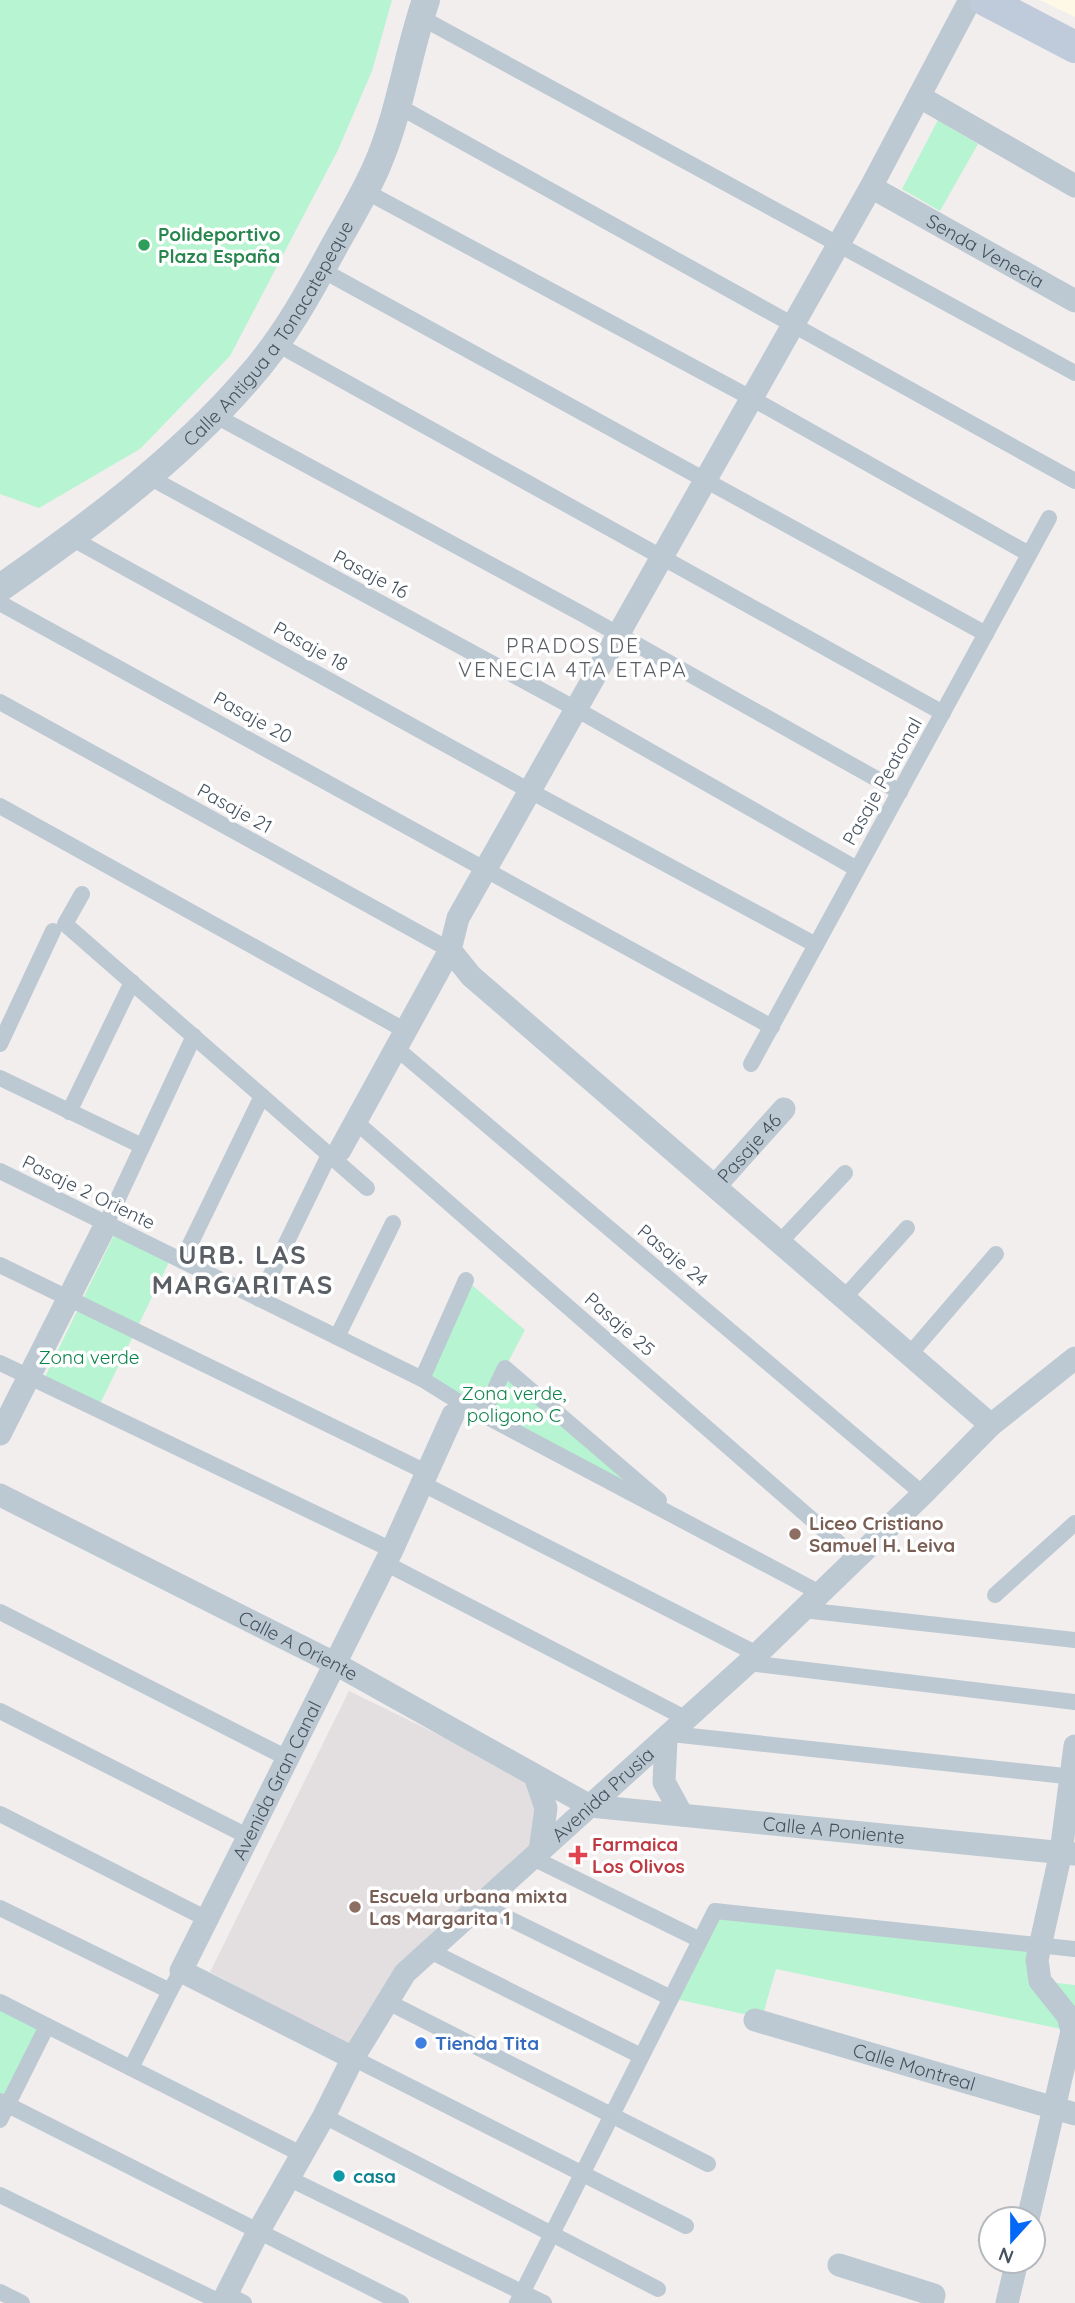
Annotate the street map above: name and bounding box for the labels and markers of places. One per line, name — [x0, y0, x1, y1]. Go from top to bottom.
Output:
place label: Polideportivo Plaza España — [158, 222, 281, 268]
marker: Polideportivo Plaza España — [136, 237, 152, 253]
place label: Liceo Cristiano Samuel H. Leiva — [809, 1511, 955, 1557]
marker: Liceo Cristiano Samuel H. Leiva — [787, 1526, 803, 1542]
place label: Farmaica Los Olivos — [592, 1832, 685, 1878]
marker: Farmaica Los Olivos — [570, 1847, 586, 1863]
place label: Escuela urbana mixta Las Margarita 1 — [369, 1884, 567, 1930]
marker: Escuela urbana mixta Las Margarita 1 — [347, 1899, 363, 1915]
place label: Tienda Tita — [435, 2031, 539, 2055]
marker: Tienda Tita — [413, 2035, 429, 2051]
place label: casa — [353, 2164, 396, 2188]
marker: casa — [331, 2168, 347, 2184]

